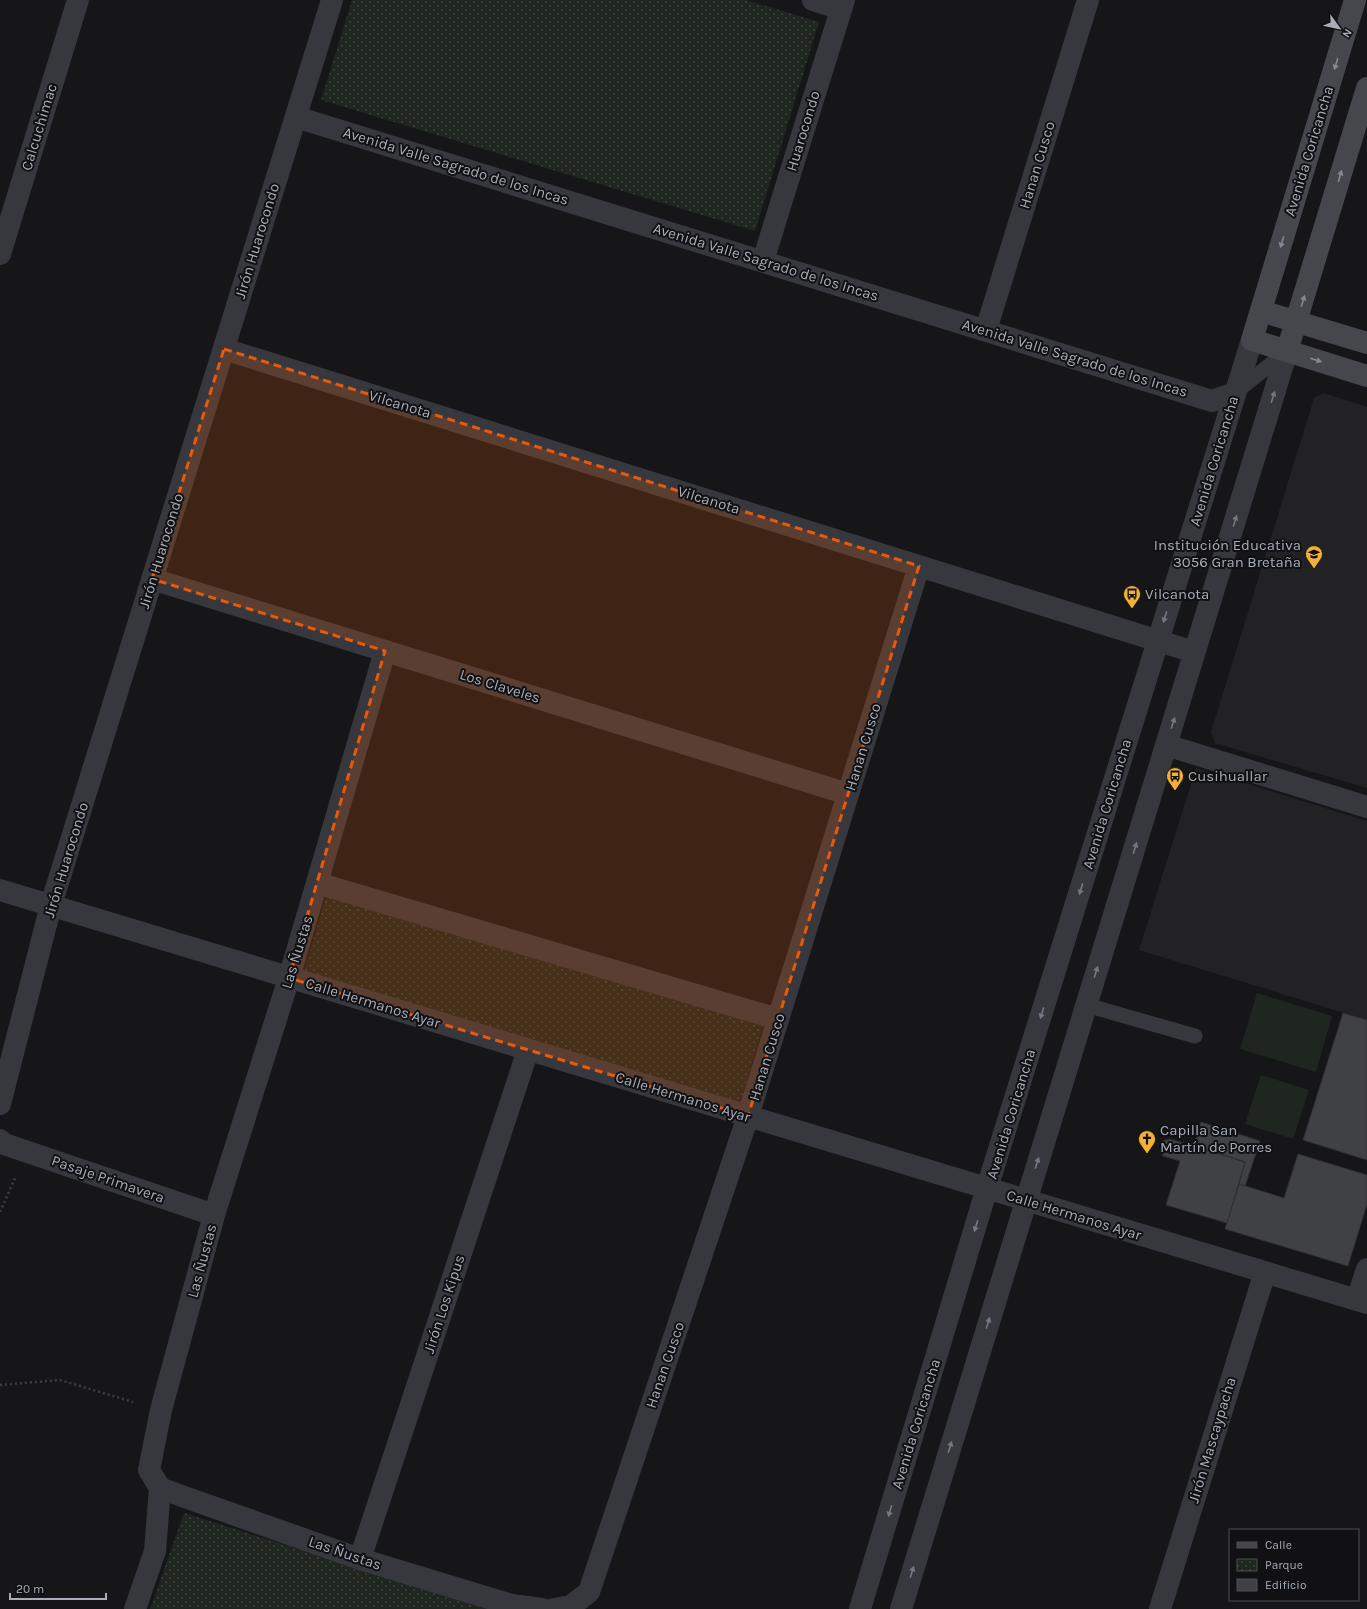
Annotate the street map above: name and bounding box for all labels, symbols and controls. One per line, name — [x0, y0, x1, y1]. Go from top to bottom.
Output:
north arrow — [1319, 8, 1359, 48]
text: N — [1339, 26, 1355, 40]
one-way arrow — [1333, 58, 1339, 70]
street label: Calcuchimac — [17, 81, 61, 173]
street label: Avenida Coricancha — [1281, 84, 1337, 218]
street label: Huarocondo — [782, 89, 824, 173]
street label: Hanan Cusco — [1015, 119, 1059, 211]
street label: Avenida Valle Sagrado de los Incas — [341, 123, 571, 209]
one-way arrow — [1337, 170, 1343, 182]
street label: Jirón Huarocondo — [231, 181, 283, 301]
street label: Avenida Valle Sagrado de los Incas — [651, 219, 881, 305]
one-way arrow — [1279, 237, 1285, 249]
one-way arrow — [1300, 294, 1306, 306]
street label: Avenida Valle Sagrado de los Incas — [960, 315, 1190, 401]
one-way arrow — [1310, 357, 1322, 363]
street label: Vilcanota — [367, 386, 433, 422]
one-way arrow — [1270, 391, 1276, 403]
street label: Avenida Coricancha — [1186, 394, 1242, 528]
street label: Vilcanota — [676, 482, 742, 518]
street label: Jirón Huarocondo — [135, 491, 187, 611]
one-way arrow — [1232, 515, 1238, 527]
place label: Institución Educativa 3056 Gran Bretaña — [1154, 536, 1301, 571]
school or university icon: Institución Educativa 3056 Gran Bretaña — [1304, 544, 1324, 569]
bus stop icon: Vilcanota — [1122, 584, 1142, 609]
place label: Vilcanota — [1145, 585, 1209, 603]
one-way arrow — [1162, 612, 1168, 624]
street label: Los Claveles — [458, 665, 542, 707]
street label: Hanan Cusco — [841, 701, 885, 793]
one-way arrow — [1170, 717, 1176, 729]
street label: Avenida Coricancha — [1079, 737, 1135, 871]
bus stop icon: Cusihuallar — [1165, 766, 1185, 791]
place label: Cusihuallar — [1188, 767, 1268, 785]
street label: Jirón Huarocondo — [40, 800, 92, 920]
one-way arrow — [1132, 841, 1138, 853]
one-way arrow — [1078, 883, 1084, 895]
street label: Las Ñustas — [277, 913, 317, 991]
one-way arrow — [1093, 966, 1099, 978]
street label: Calle Hermanos Ayar — [303, 974, 443, 1032]
one-way arrow — [1039, 1007, 1045, 1019]
street label: Hanan Cusco — [745, 1011, 789, 1103]
street label: Avenida Coricancha — [983, 1047, 1039, 1181]
street label: Calle Hermanos Ayar — [613, 1068, 753, 1126]
place label: Capilla San Martín de Porres — [1160, 1121, 1272, 1156]
church icon: Capilla San Martín de Porres — [1137, 1129, 1157, 1154]
street label: Pasaje Primavera — [49, 1151, 167, 1207]
one-way arrow — [1034, 1157, 1040, 1169]
street label: Calle Hermanos Ayar — [1004, 1186, 1144, 1244]
one-way arrow — [973, 1220, 979, 1232]
street label: Las Ñustas — [184, 1222, 220, 1300]
street label: Jirón Los Kipus — [420, 1252, 468, 1356]
one-way arrow — [985, 1317, 991, 1329]
street label: Hanan Cusco — [642, 1319, 688, 1411]
street label: Avenida Coricancha — [888, 1357, 944, 1491]
street label: Jirón Mascaypacha — [1184, 1375, 1240, 1505]
one-way arrow — [947, 1441, 953, 1453]
one-way arrow — [887, 1505, 893, 1517]
legend — [1229, 1529, 1359, 1601]
street label: Las Ñustas — [306, 1532, 384, 1574]
text: Calle — [1265, 1538, 1292, 1552]
text: Parque — [1265, 1558, 1303, 1572]
one-way arrow — [909, 1565, 915, 1577]
scale bar — [10, 1575, 106, 1601]
text: Edificio — [1265, 1578, 1306, 1592]
text: 20 m — [16, 1582, 44, 1596]

